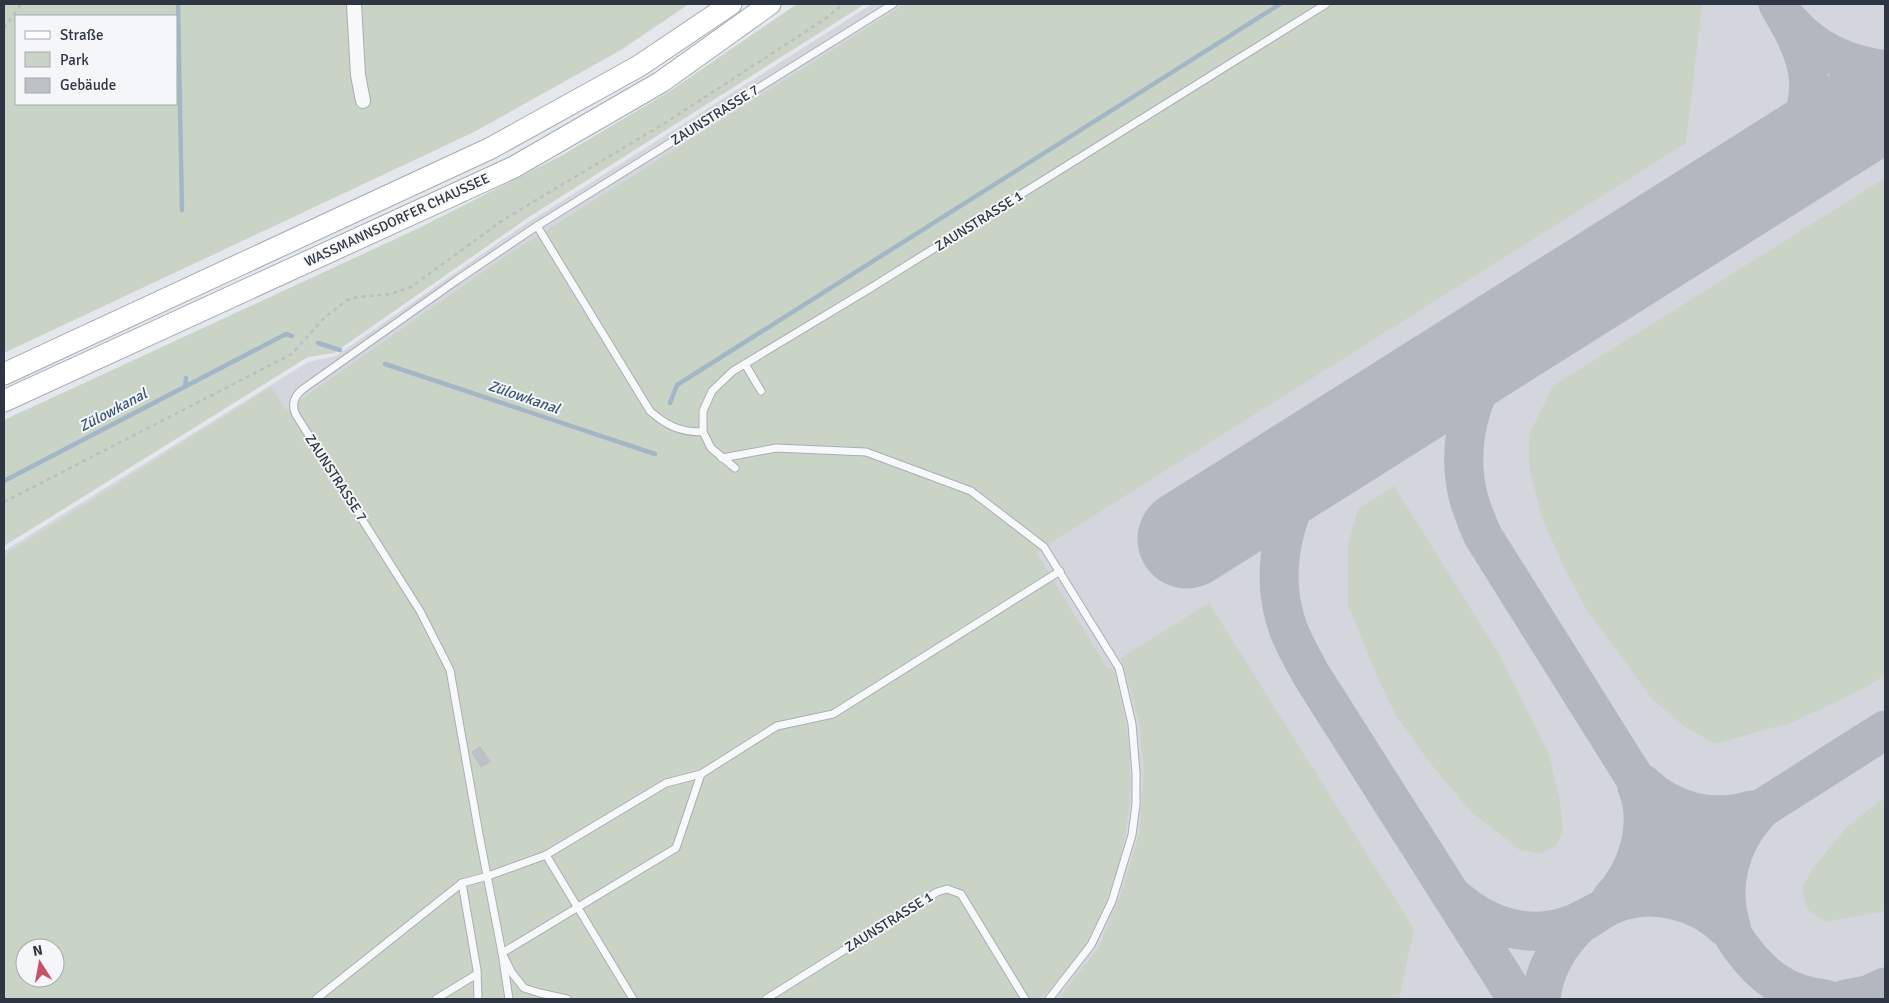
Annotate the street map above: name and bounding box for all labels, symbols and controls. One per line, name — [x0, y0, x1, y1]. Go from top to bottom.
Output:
legend — [15, 15, 178, 105]
text: Straße — [60, 26, 104, 44]
text: Park — [60, 51, 89, 69]
text: Gebäude — [60, 76, 116, 94]
street label: ZAUNSTRASSE 7 — [668, 81, 762, 149]
street label: WASSMANNSDORFER CHAUSSEE — [302, 169, 492, 270]
street label: ZAUNSTRASSE 1 — [932, 187, 1026, 255]
water label: Zülowkanal — [486, 376, 564, 418]
water label: Zülowkanal — [76, 384, 151, 435]
street label: ZAUNSTRASSE 7 — [302, 431, 370, 525]
street label: ZAUNSTRASSE 1 — [842, 888, 936, 956]
north arrow — [15, 938, 65, 988]
text: N — [31, 941, 44, 960]

